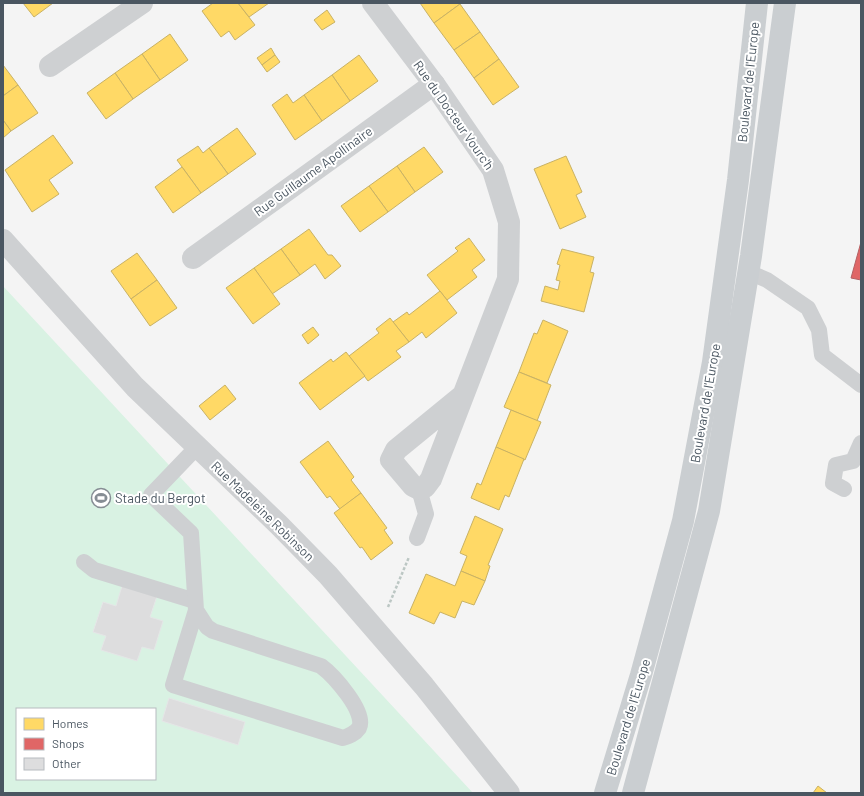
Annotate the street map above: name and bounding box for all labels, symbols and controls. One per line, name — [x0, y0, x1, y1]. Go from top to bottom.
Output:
street label: Boulevard de l'Europe — [734, 21, 762, 143]
street label: Rue du Docteur Vourc'h — [410, 57, 498, 173]
street label: Rue Guillaume Apollinaire — [251, 123, 375, 219]
street label: Boulevard de l'Europe — [687, 342, 723, 464]
street label: Rue Madeleine Robinson — [208, 458, 318, 564]
sports icon: Stade du Bergot — [90, 487, 112, 509]
place label: Stade du Bergot — [115, 490, 206, 506]
street label: Boulevard de l'Europe — [603, 657, 653, 777]
legend — [16, 708, 156, 780]
text: Homes — [52, 716, 89, 730]
text: Shops — [52, 736, 85, 750]
text: Other — [52, 756, 82, 770]

